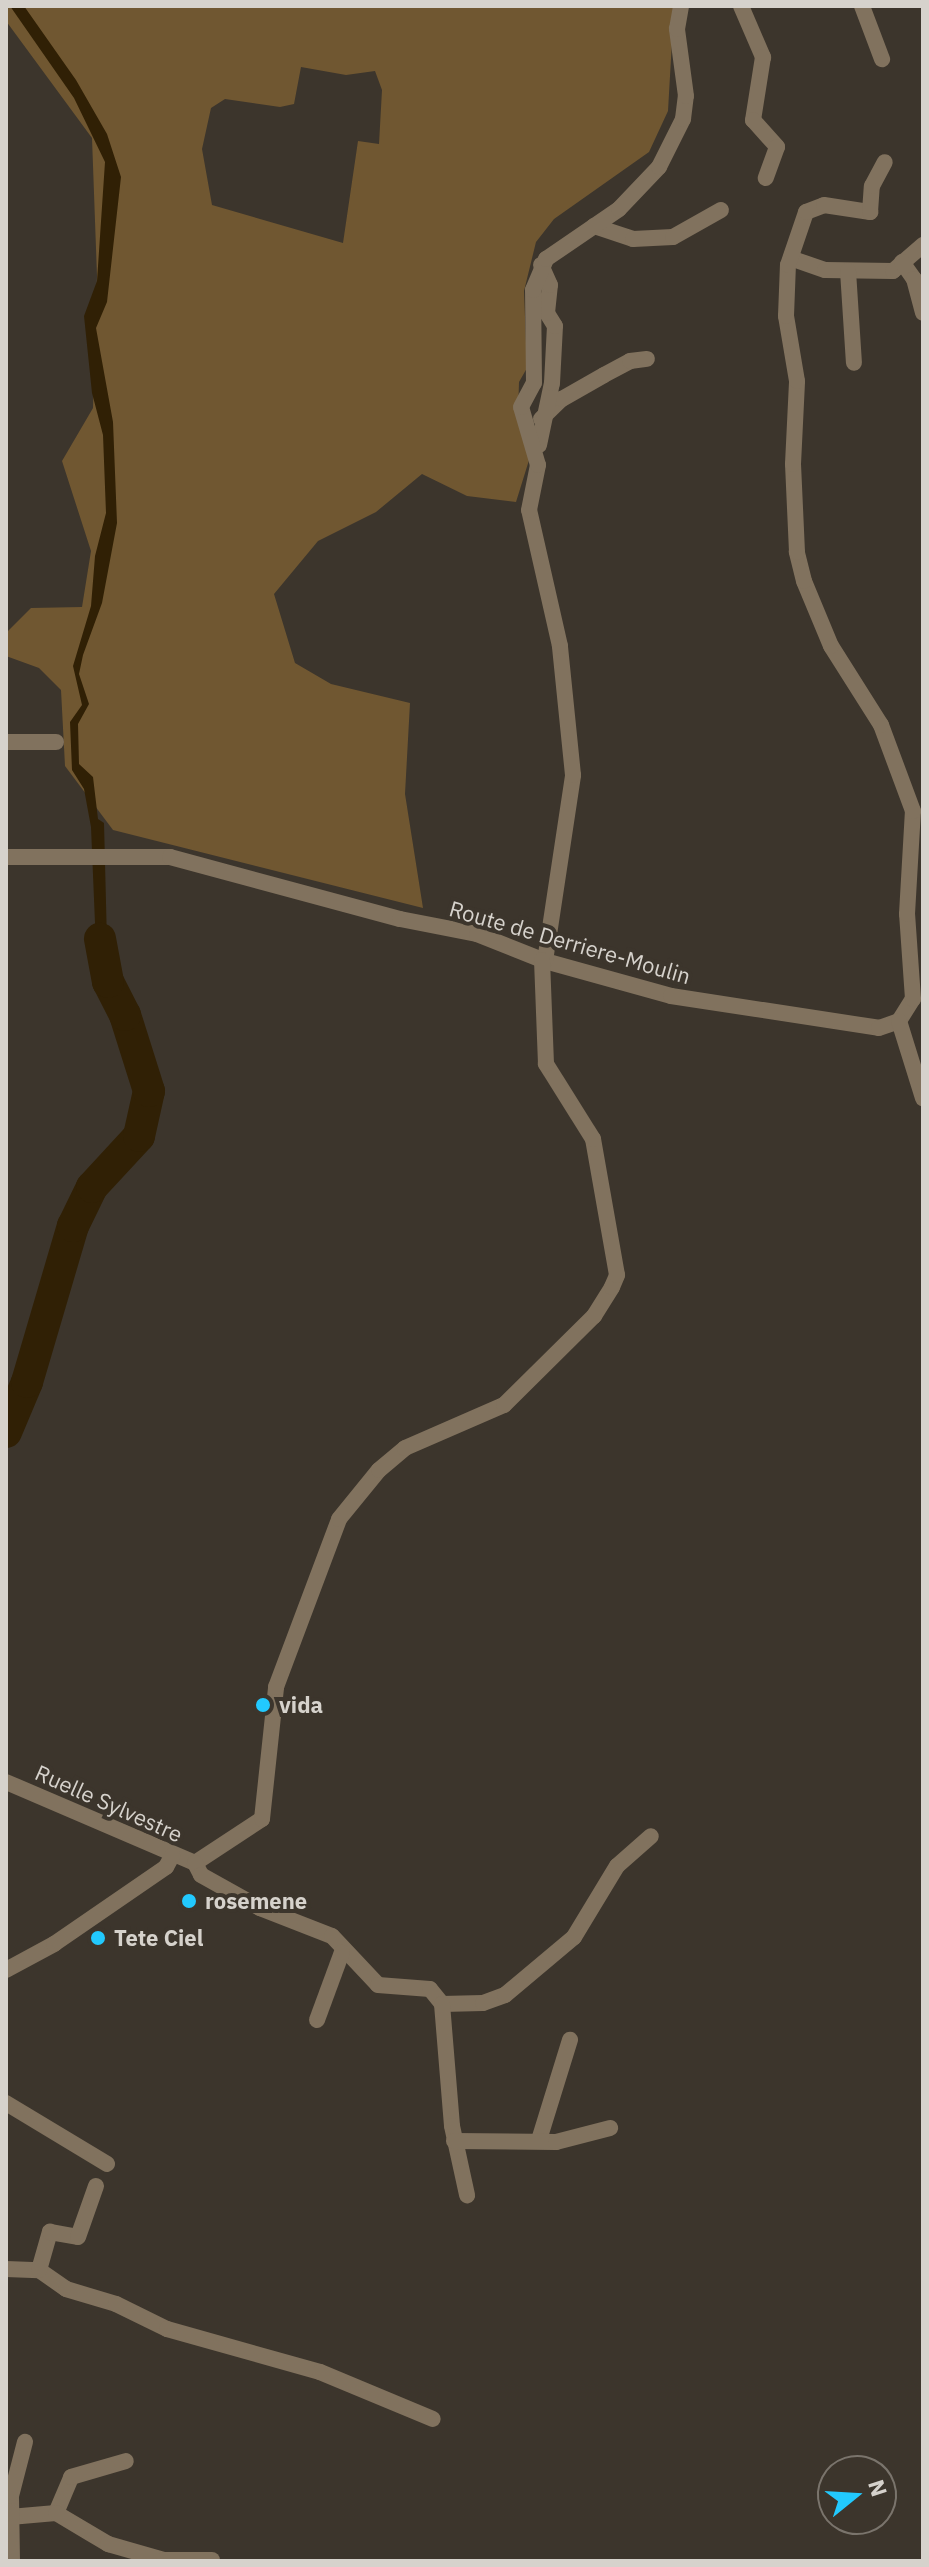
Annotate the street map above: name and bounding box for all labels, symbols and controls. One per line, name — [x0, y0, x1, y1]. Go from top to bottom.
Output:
street label: Route de Derriere-Moulin — [446, 895, 694, 989]
place label: vida — [279, 1692, 323, 1718]
marker: vida — [254, 1696, 272, 1714]
street label: Ruelle Sylvestre — [31, 1759, 187, 1847]
place label: rosemene — [205, 1888, 307, 1914]
marker: rosemene — [180, 1892, 198, 1910]
place label: Tete Ciel — [114, 1925, 203, 1951]
marker: Tete Ciel — [89, 1929, 107, 1947]
north arrow — [817, 2455, 897, 2535]
text: N — [862, 2476, 895, 2500]

